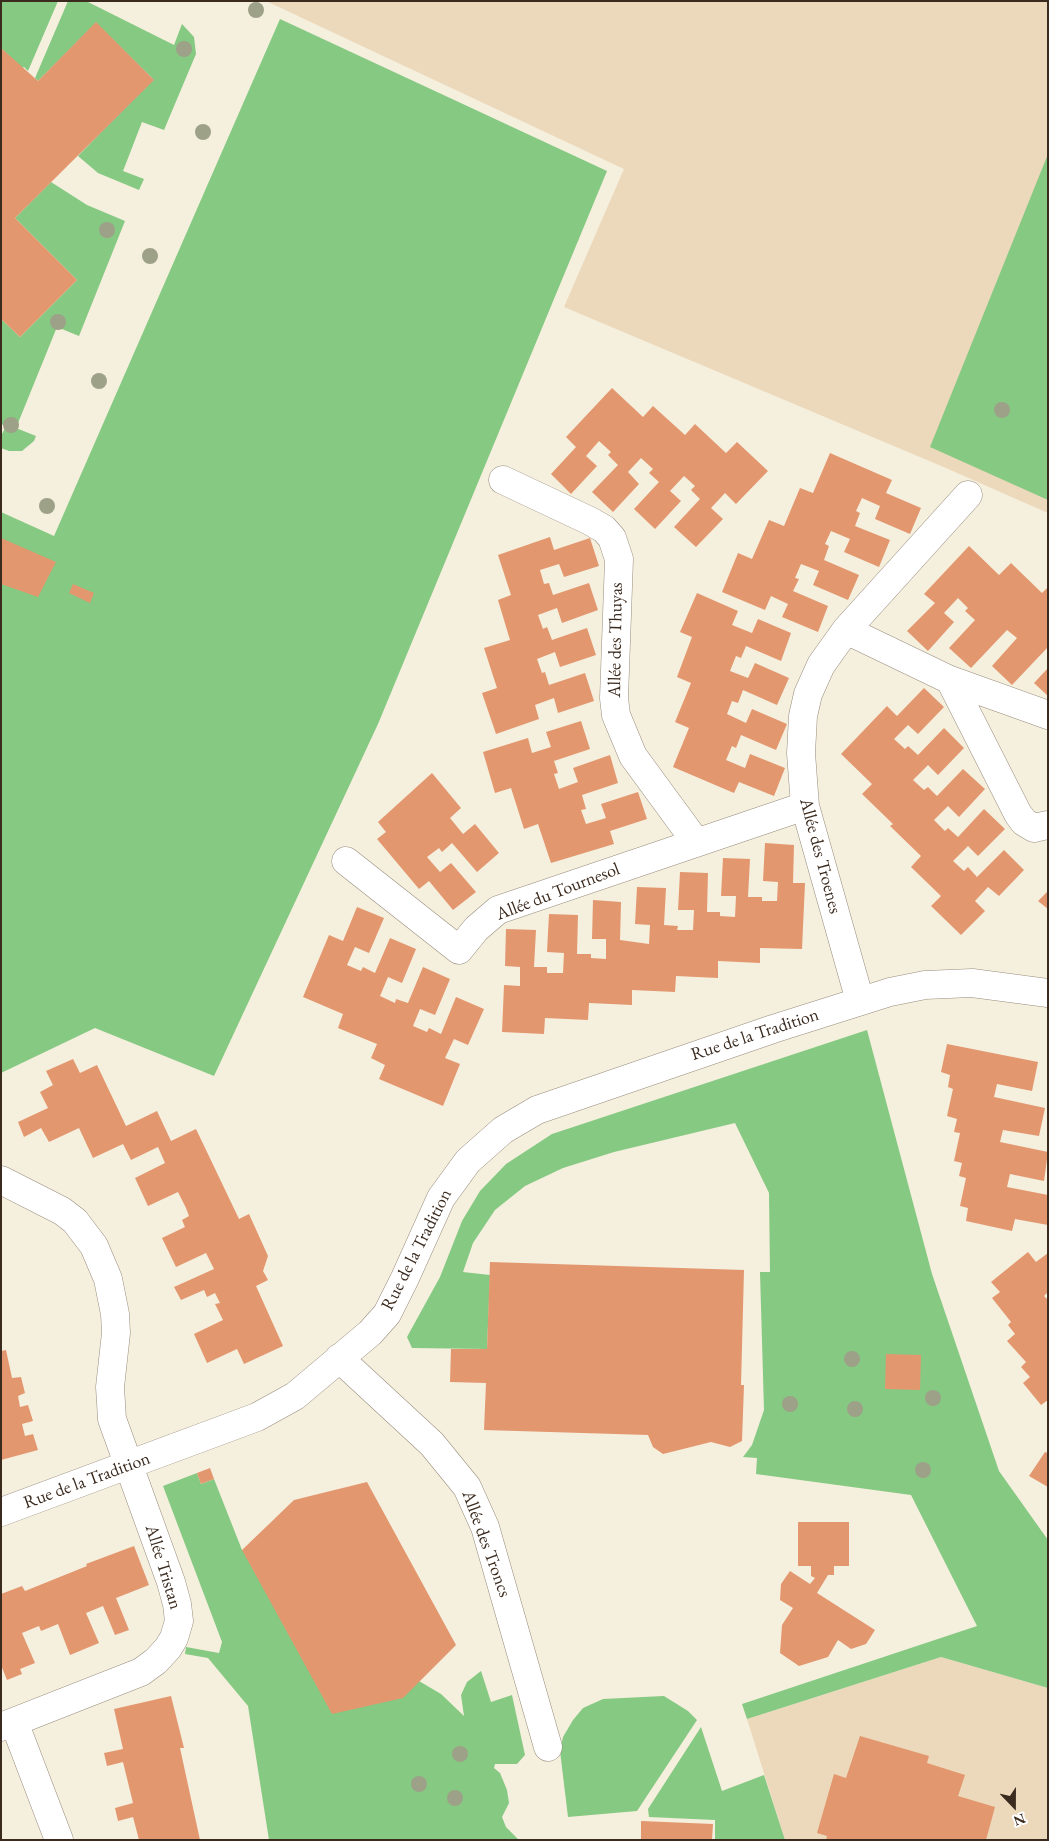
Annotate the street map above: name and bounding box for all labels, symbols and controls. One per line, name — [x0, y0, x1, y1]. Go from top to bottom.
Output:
street label: Allée des Thuyas — [604, 582, 628, 698]
street label: Allée des Troenes — [794, 796, 846, 916]
street label: Allée du Tournesol — [493, 859, 623, 925]
street label: Rue de la Tradition — [688, 1004, 822, 1066]
street label: Rue de la Tradition — [377, 1186, 457, 1314]
street label: Rue de la Tradition — [21, 1448, 153, 1514]
street label: Allée des Troncs — [457, 1488, 515, 1600]
street label: Allée Tristan — [140, 1522, 186, 1612]
north arrow — [989, 1781, 1039, 1831]
text: N — [1011, 1809, 1028, 1830]

